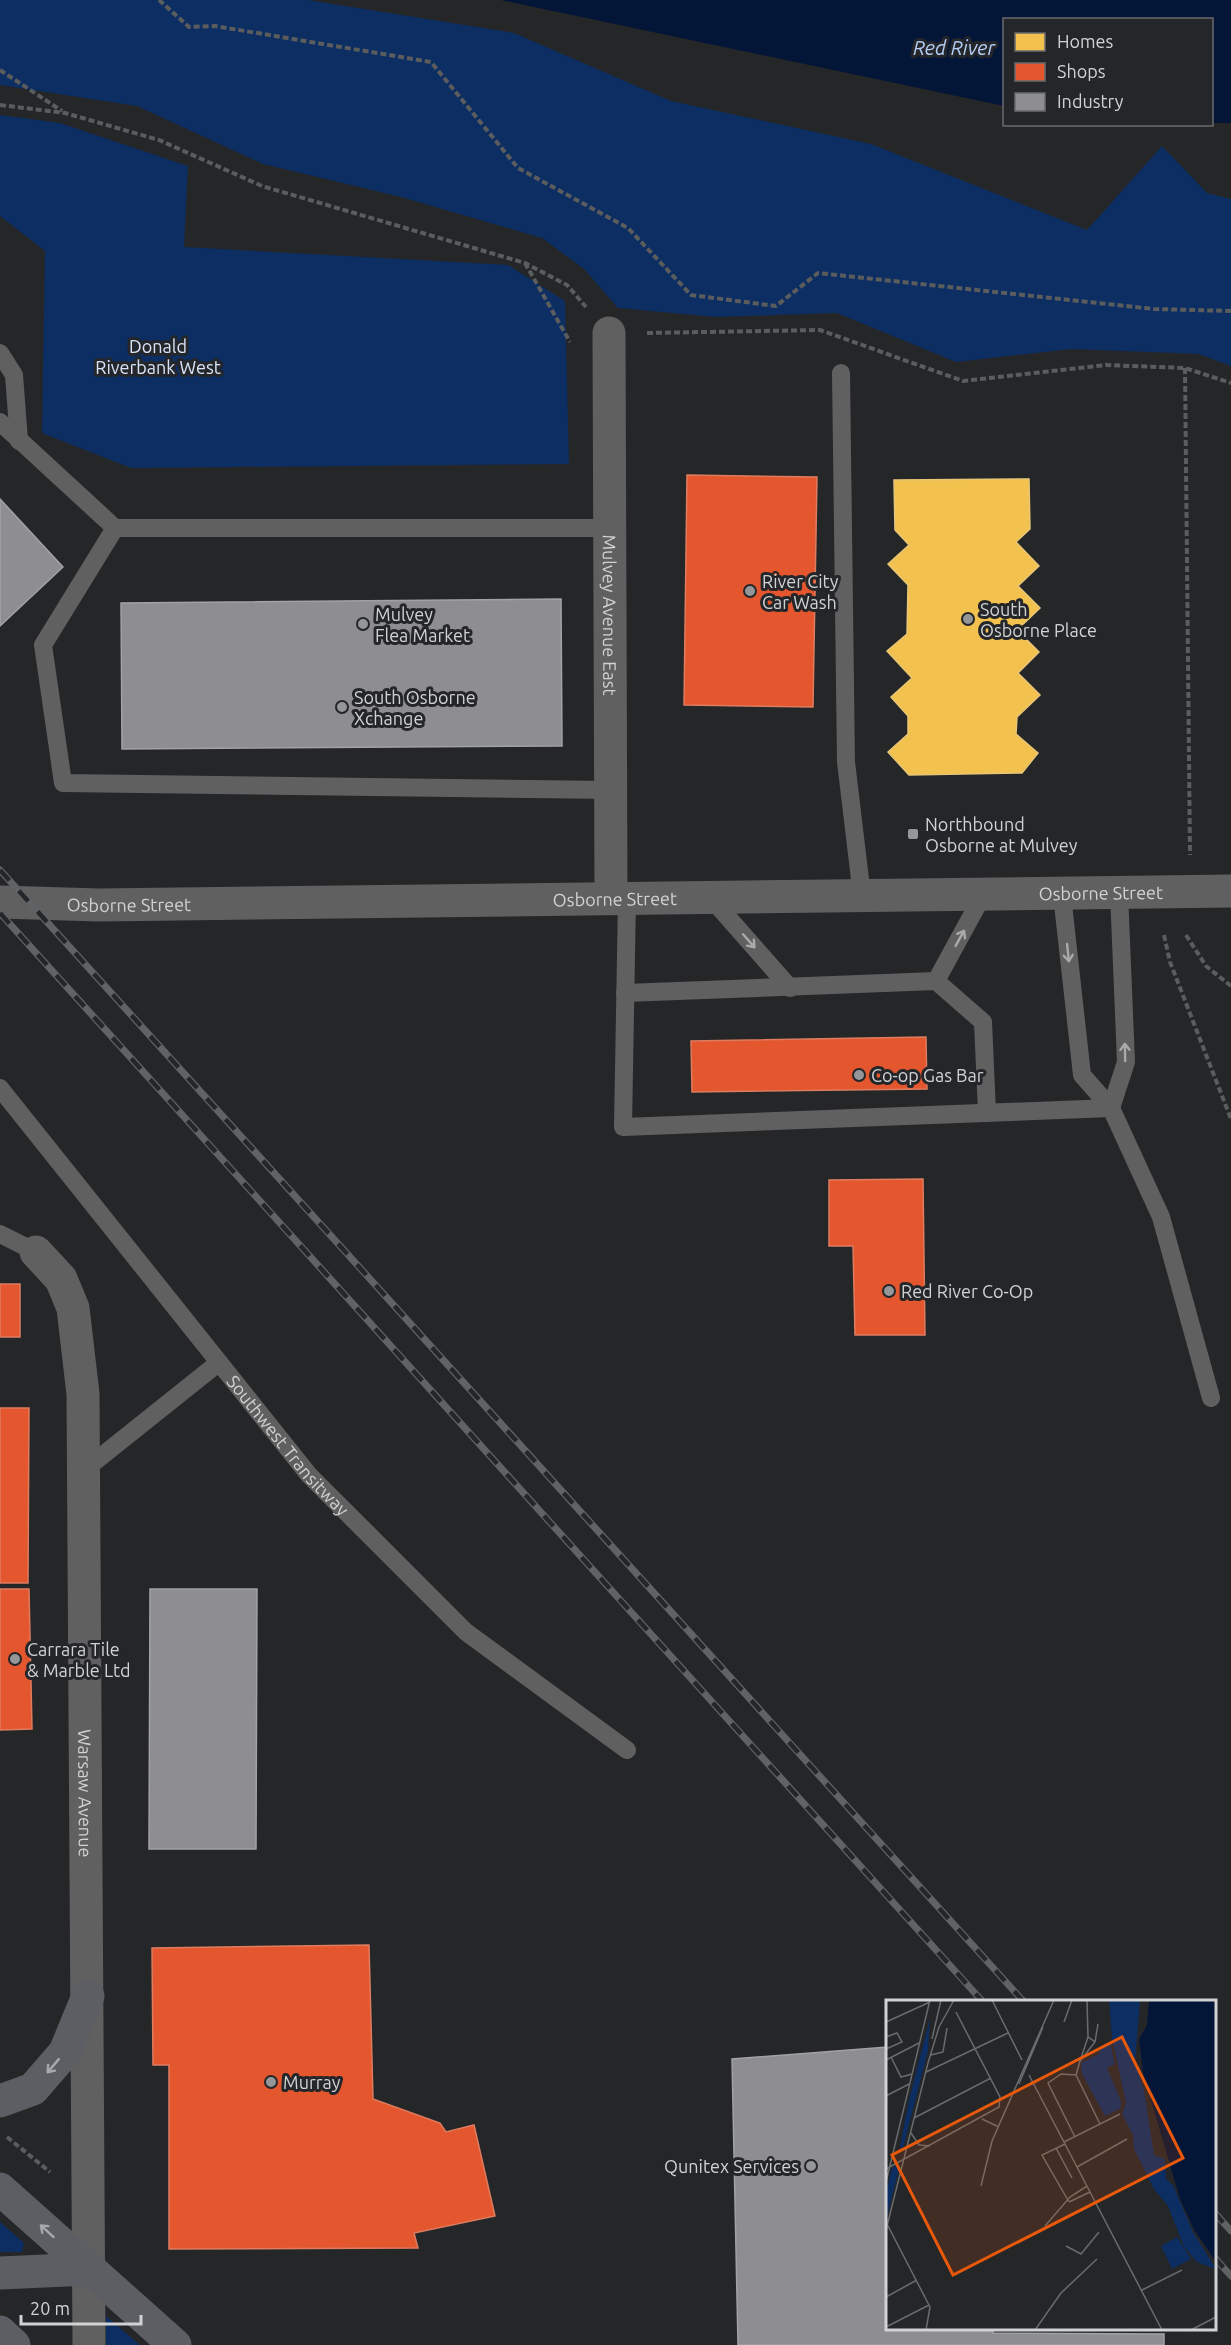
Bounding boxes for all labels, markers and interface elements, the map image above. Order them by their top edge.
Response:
legend [1003,18,1213,126]
text: Homes [1057,31,1114,51]
water label: Red River [913,36,996,59]
text: Shops [1057,61,1106,81]
text: Industry [1057,91,1124,111]
park label: Donald Riverbank West [95,336,221,377]
street label: Mulvey Avenue East [600,534,620,696]
place label: River City Car Wash [762,571,839,612]
marker: River City Car Wash [743,584,757,598]
place label: South Osborne Place [980,599,1097,640]
place label: Mulvey Flea Market [375,604,470,645]
marker: South Osborne Place [961,612,975,626]
marker: Mulvey Flea Market [356,617,370,631]
place label: South Osborne Xchange [354,687,476,728]
marker: South Osborne Xchange [335,700,349,714]
place label: Northbound Osborne at Mulvey [925,814,1078,855]
marker: Northbound Osborne at Mulvey [906,827,920,841]
street label: Osborne Street [1039,882,1163,903]
street label: Osborne Street [553,888,677,909]
street label: Osborne Street [67,894,191,915]
one-way arrow [954,930,966,947]
one-way arrow [742,933,756,948]
one-way arrow [1063,942,1074,962]
one-way arrow [1119,1043,1131,1063]
place label: Co-op Gas Bar [871,1065,984,1085]
marker: Co-op Gas Bar [852,1068,866,1082]
place label: Red River Co-Op [901,1281,1033,1301]
marker: Red River Co-Op [882,1284,896,1298]
street label: Southwest Transitway [223,1371,353,1519]
place label: Carrara Tile & Marble Ltd [27,1639,131,1680]
marker: Carrara Tile & Marble Ltd [8,1652,22,1666]
street label: Warsaw Avenue [75,1729,96,1857]
inset map [886,2000,1216,2330]
one-way arrow [46,2058,60,2073]
place label: Murray [283,2072,341,2092]
marker: Murray [264,2075,278,2089]
place label: Qunitex Services [664,2156,799,2177]
marker: Qunitex Services [804,2159,818,2173]
one-way arrow [39,2224,54,2238]
scale bar [21,2288,141,2326]
text: 20 m [30,2298,70,2318]

